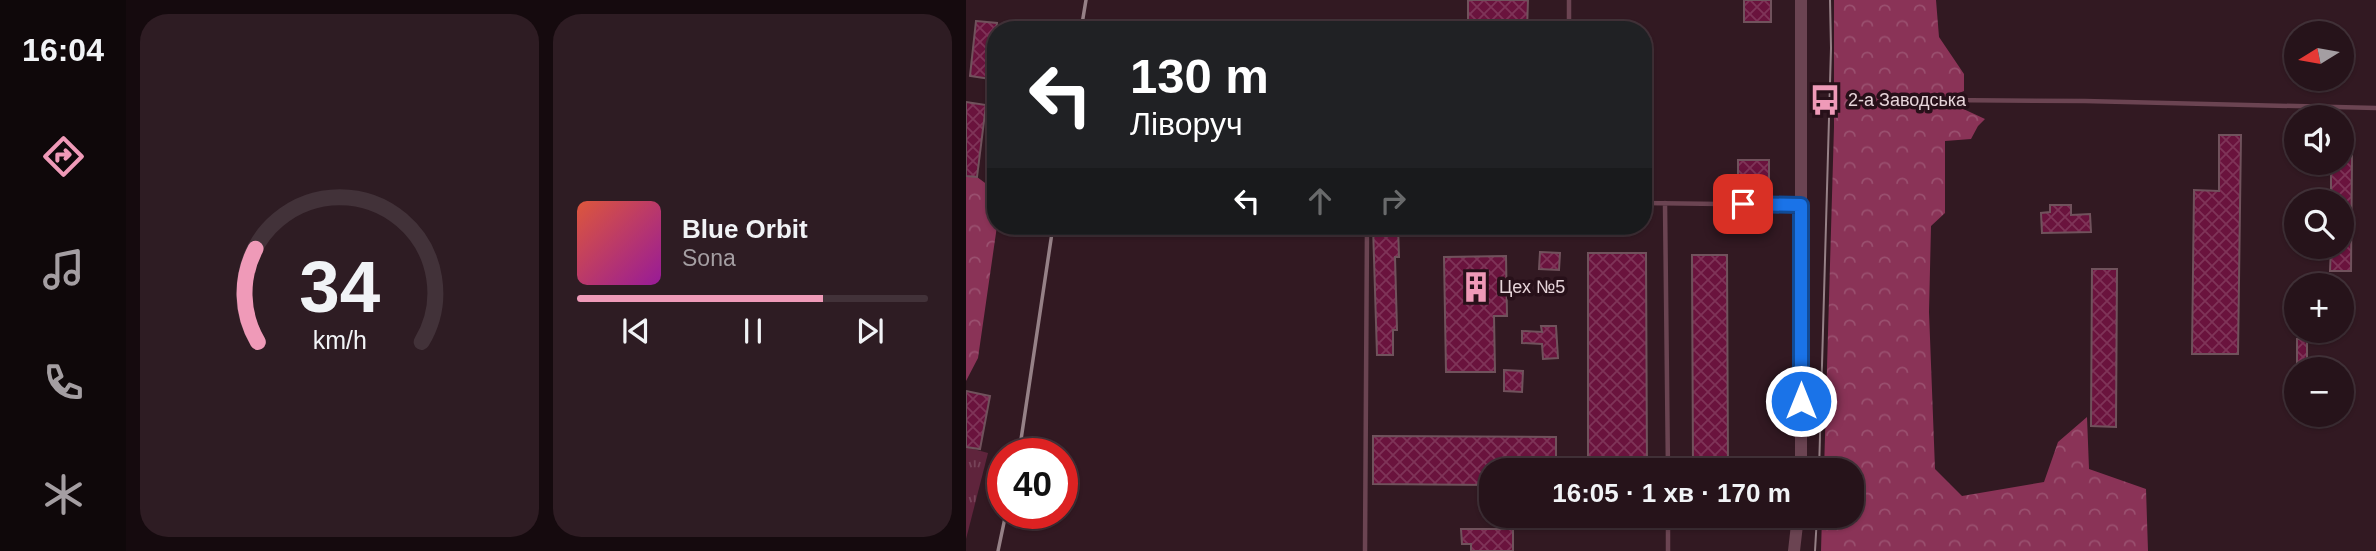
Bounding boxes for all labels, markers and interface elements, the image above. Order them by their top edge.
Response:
north arrow [2284,21,2354,91]
map controls [2284,21,2354,427]
text: 16:04 [22,32,104,68]
icon: left [1015,49,1106,140]
text: 130 m [1130,49,1269,103]
bus stop icon: 2-а Заводська [1808,83,1842,117]
place label: 2-а Заводська [1848,90,1967,110]
button: sound [2284,105,2354,175]
text: Ліворуч [1130,106,1243,142]
icon: directions [39,132,88,181]
pin [1713,174,1773,234]
icon: left [1228,182,1266,220]
icon: ahead [1301,182,1339,220]
icon: right [1374,182,1412,220]
icon: arrive [1724,185,1762,223]
button: search [2284,189,2354,259]
text: Blue Orbit [682,214,808,244]
icon: music [39,245,88,294]
text: Sona [682,245,736,271]
text: 34 [299,246,380,327]
building icon: Цех №5 [1459,270,1493,304]
button: + [2284,273,2354,343]
place label: Цех №5 [1499,277,1565,297]
icon: previous [617,312,655,350]
icon: pause [734,312,772,350]
icon: next [851,312,889,350]
text: km/h [312,325,367,353]
button: − [2284,357,2354,427]
icon: phone [39,358,88,407]
position arrow [1764,364,1838,438]
speed limit sign: 40 [987,438,1078,529]
icon: climate [39,470,88,519]
text: 16:05 · 1 хв · 170 m [1552,478,1791,508]

